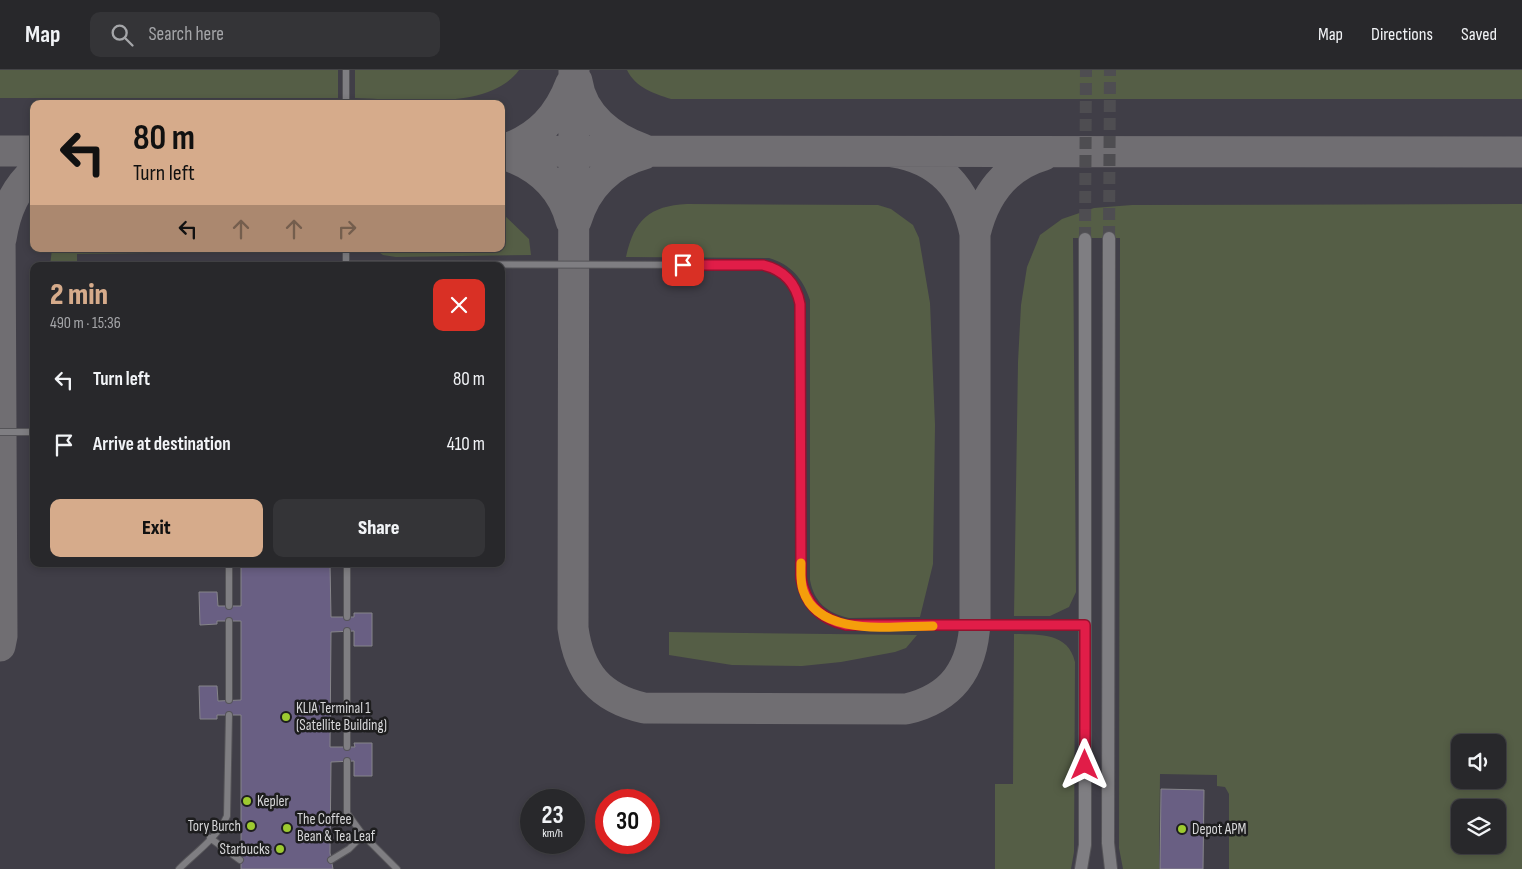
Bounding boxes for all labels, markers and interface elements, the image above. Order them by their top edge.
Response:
search box [90,12,440,57]
text: Map [25,20,60,49]
icon: search [108,21,136,49]
text: Search here [148,23,224,46]
text: Map [1318,24,1343,45]
text: Directions [1371,24,1433,45]
text: Saved [1461,24,1497,45]
text: 80 m [133,117,195,160]
icon: left [50,120,115,185]
text: Turn left [133,160,195,187]
icon: left [174,215,202,243]
icon: ahead [227,215,255,243]
icon: ahead [280,215,308,243]
icon: right [333,215,361,243]
pin [662,244,704,286]
icon: arrive [669,251,697,279]
text: 2 min [50,277,108,313]
button: close [433,279,485,331]
text: 490 m · 15:36 [50,314,121,333]
icon: left [50,366,78,394]
text: Turn left [93,368,150,391]
text: 80 m [453,368,485,391]
icon: arrive [50,431,78,459]
text: Arrive at destination [93,433,231,456]
text: 410 m [447,433,485,456]
button: Exit [50,499,263,557]
button: Share [273,499,485,557]
place label: KLIA Terminal 1 (Satellite Building) [296,699,387,735]
marker: KLIA Terminal 1 (Satellite Building) [280,711,292,723]
map controls [1451,734,1506,854]
button: sound [1451,734,1506,789]
position arrow [1058,738,1110,790]
speed limit sign: 30 [595,789,660,854]
place label: Kepler [257,792,290,811]
marker: Kepler [241,795,253,807]
button: layers [1451,799,1506,854]
text: 23 [541,800,564,831]
place label: The Coffee Bean & Tea Leaf [297,810,376,846]
place label: Tory Burch [188,817,241,836]
marker: Tory Burch [245,820,257,832]
place label: Depot APM [1192,820,1247,839]
marker: The Coffee Bean & Tea Leaf [281,822,293,834]
marker: Depot APM [1176,823,1188,835]
text: km/h [542,826,563,841]
place label: Starbucks [220,840,270,859]
marker: Starbucks [274,843,286,855]

